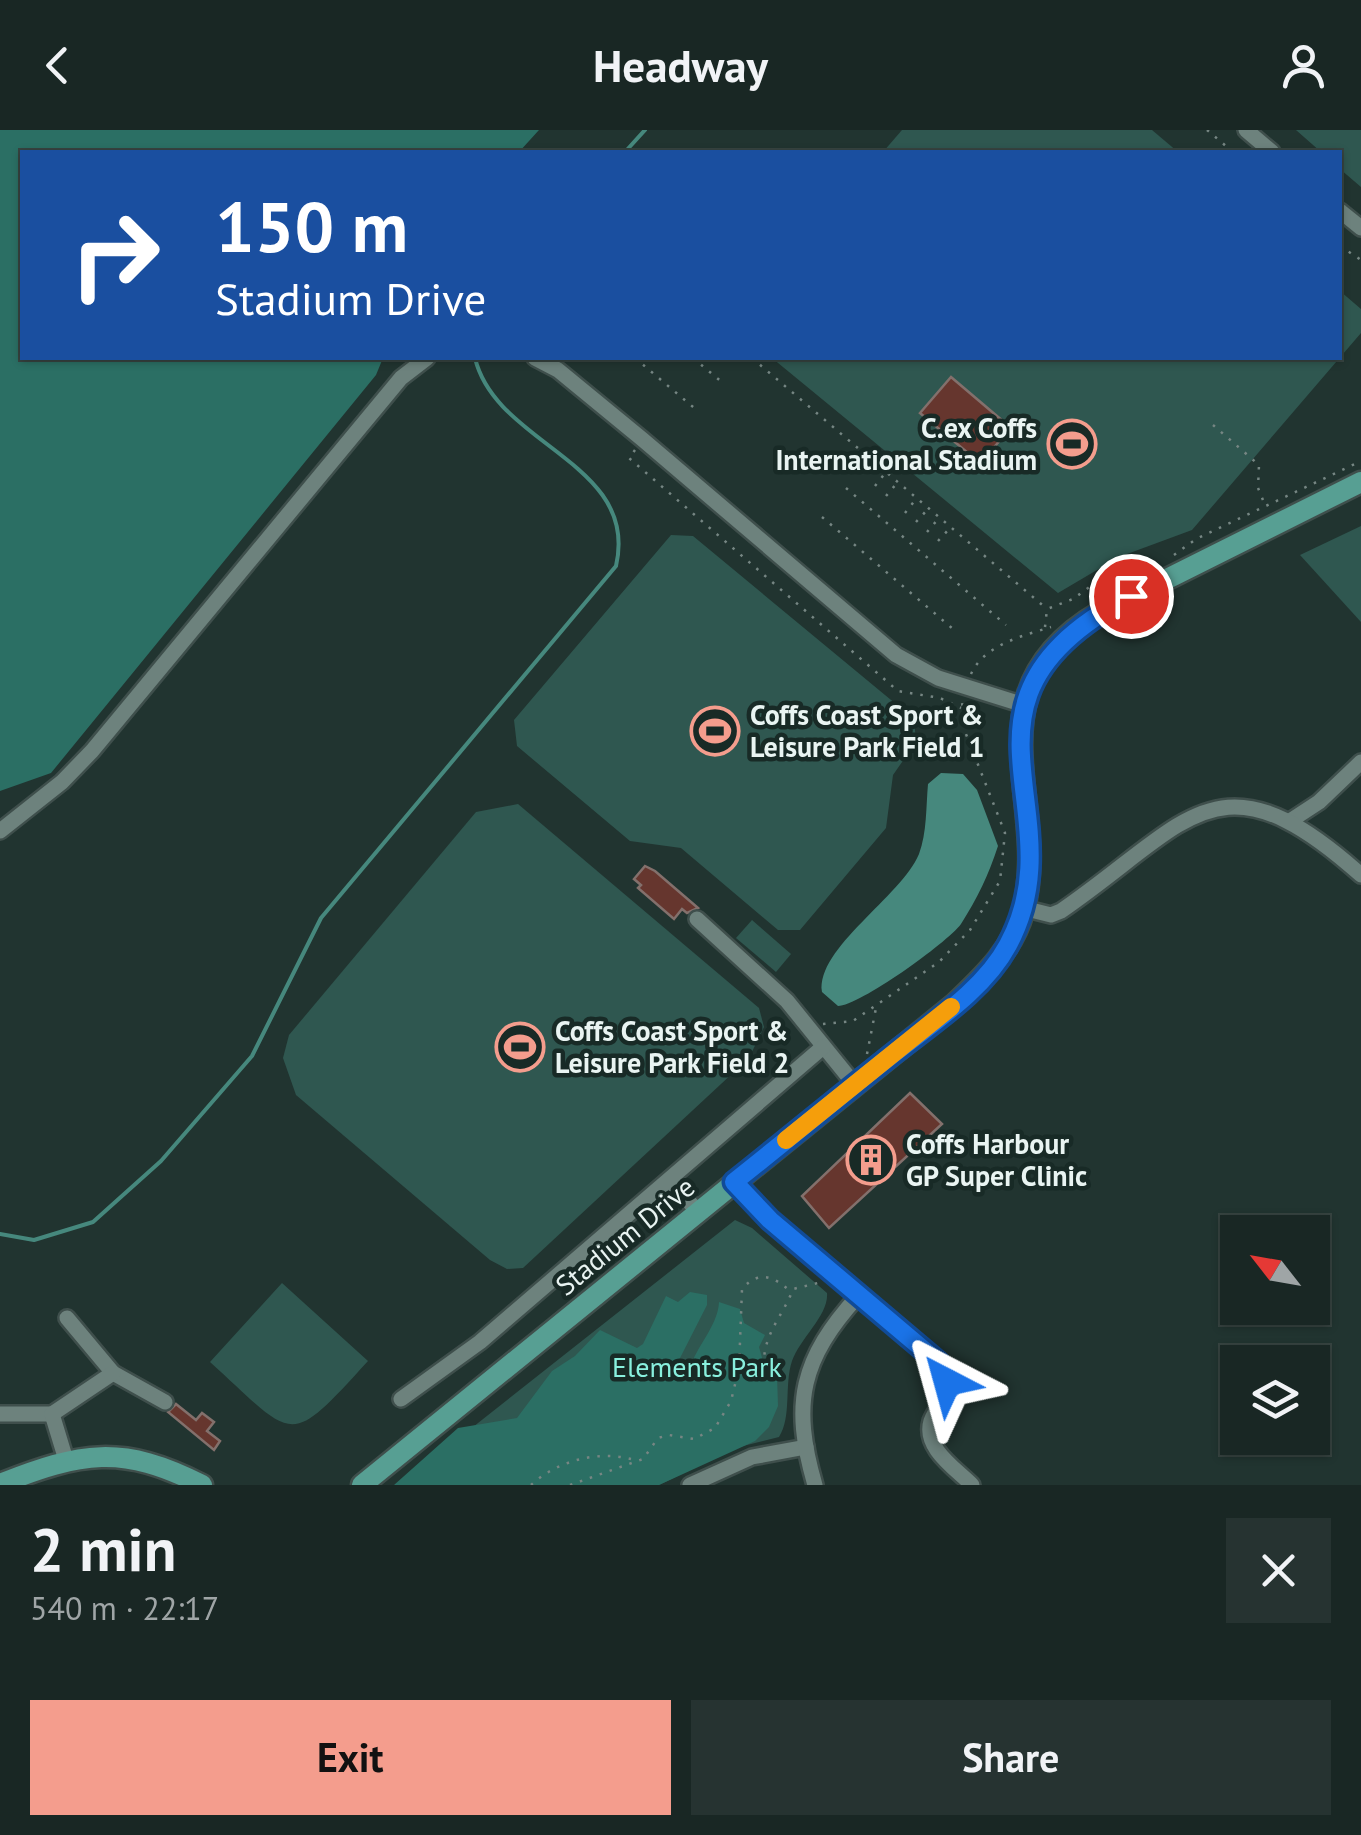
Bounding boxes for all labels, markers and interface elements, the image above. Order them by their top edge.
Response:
text: Headway [593,36,768,94]
icon: back [30,38,85,93]
icon: person [1276,38,1331,93]
text: 150 m [215,181,408,271]
icon: right [50,190,180,320]
text: Stadium Drive [215,269,486,327]
place label: C.ex Coffs International Stadium [775,409,1037,478]
sports icon: C.ex Coffs International Stadium [1046,418,1098,470]
pin [1089,554,1174,639]
icon: arrive [1104,569,1159,624]
place label: Coffs Coast Sport & Leisure Park Field 1 [750,696,984,765]
sports icon: Coffs Coast Sport & Leisure Park Field 1 [689,705,741,757]
place label: Coffs Coast Sport & Leisure Park Field 2 [555,1012,789,1081]
sports icon: Coffs Coast Sport & Leisure Park Field 2 [494,1021,546,1073]
place label: Coffs Harbour GP Super Clinic [906,1125,1087,1194]
building icon: Coffs Harbour GP Super Clinic [845,1134,897,1186]
street label: Stadium Drive [547,1168,702,1303]
north arrow [1220,1215,1330,1325]
map controls [1220,1215,1330,1455]
position arrow [895,1330,999,1434]
button: layers [1220,1345,1330,1455]
park label: Elements Park [612,1348,783,1385]
text: 2 min [30,1510,176,1588]
button: close [1226,1518,1331,1623]
text: 540 m · 22:17 [30,1587,219,1629]
button: Exit [30,1700,671,1815]
button: Share [691,1700,1331,1815]

